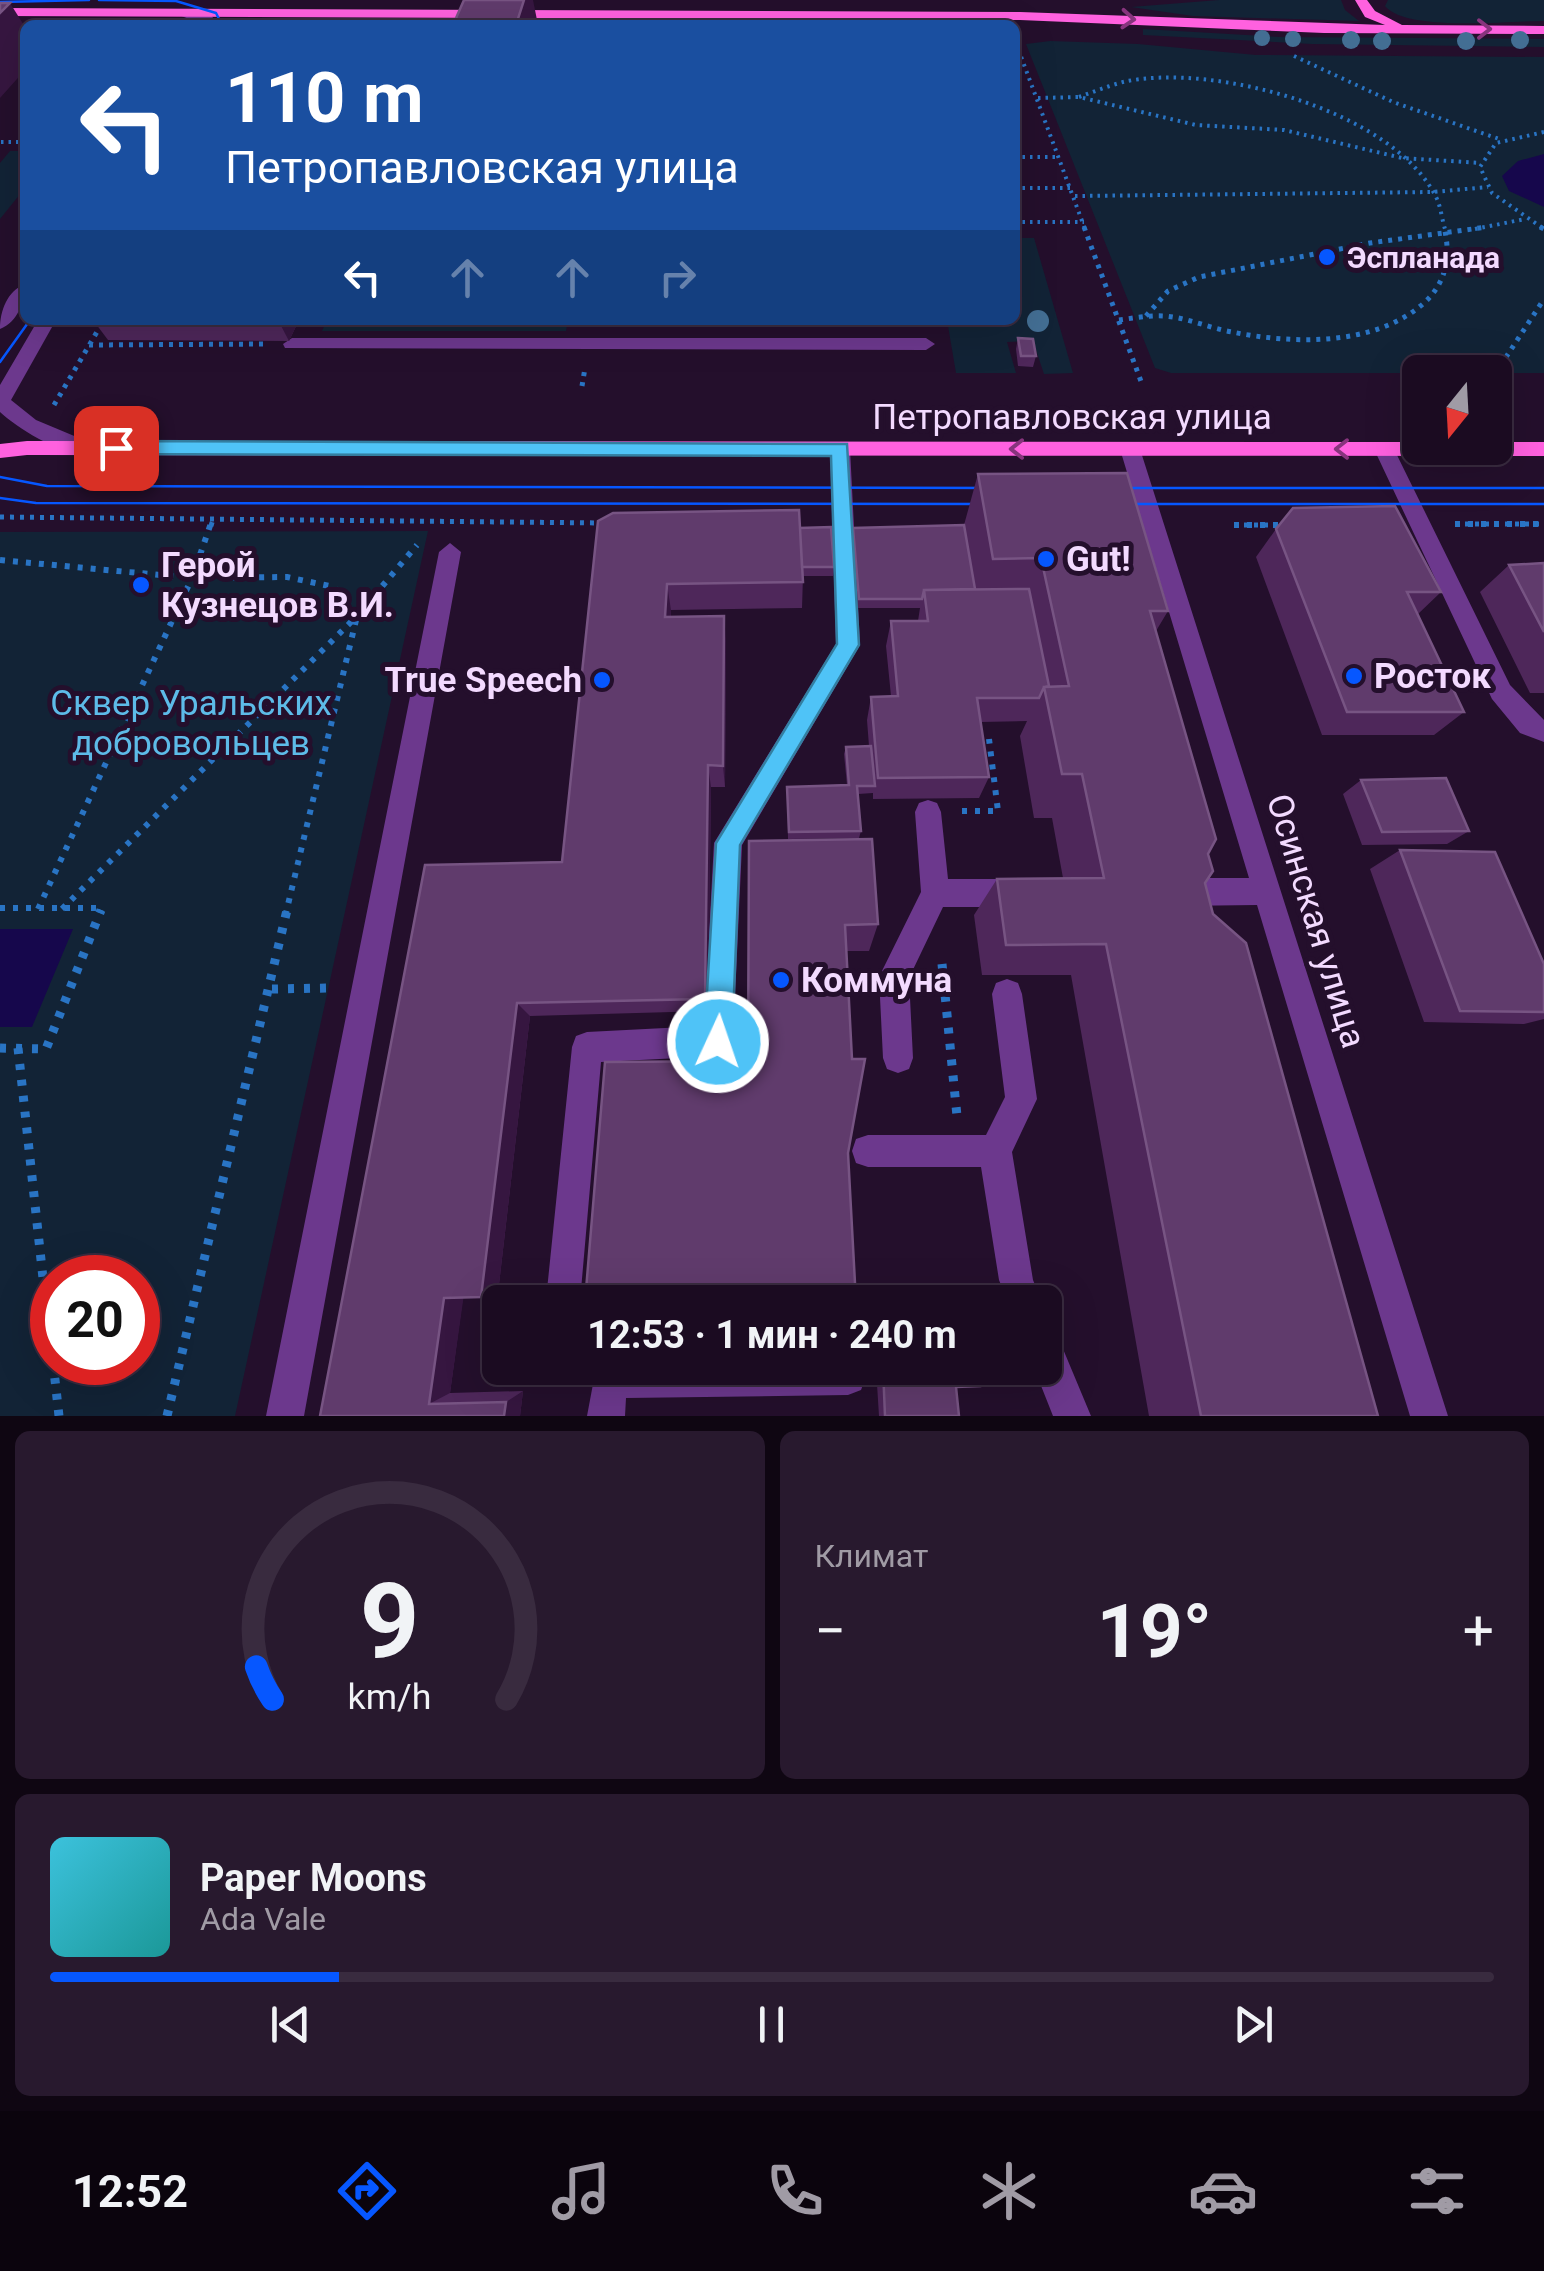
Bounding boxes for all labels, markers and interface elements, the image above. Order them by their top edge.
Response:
one-way arrow [1120,8,1136,29]
one-way arrow [1476,18,1492,40]
text: 110 m [225,57,424,139]
icon: left [60,60,190,190]
text: Петропавловская улица [225,141,739,194]
place label: Эспланада [1347,240,1500,275]
marker: Эспланада [1316,246,1338,268]
icon: left [335,250,390,305]
icon: ahead [440,250,495,305]
icon: ahead [545,250,600,305]
icon: right [650,250,705,305]
north arrow [1402,355,1512,465]
map controls [1402,355,1512,465]
street label: Петропавловская улица [872,397,1272,438]
pin [74,406,159,491]
icon: arrive [89,421,144,476]
one-way arrow [1008,438,1024,460]
one-way arrow [1333,438,1348,460]
place label: Gut! [1066,539,1131,580]
place label: Герой Кузнецов В.И. [161,545,394,626]
marker: Gut! [1035,548,1057,570]
marker: Герой Кузнецов В.И. [130,574,152,596]
place label: Росток [1374,656,1491,697]
place label: True Speech [385,660,582,701]
marker: Росток [1343,665,1365,687]
marker: True Speech [591,669,613,691]
park label: Сквер Уральских добровольцев [50,683,332,764]
street label: Осинская улица [1258,789,1374,1053]
place label: Коммуна [801,960,952,1001]
marker: Коммуна [770,969,792,991]
position arrow [666,990,770,1094]
speed limit sign: 20 [30,1255,160,1385]
text: 12:53 · 1 мин · 240 m [587,1313,957,1357]
text: Климат [815,1537,928,1575]
text: 9 [360,1561,420,1682]
text: 19° [1097,1587,1212,1675]
text: − [815,1599,846,1663]
text: + [1463,1599,1494,1663]
text: km/h [348,1676,432,1718]
text: Paper Moons [200,1856,427,1900]
text: Ada Vale [200,1900,326,1938]
icon: previous [263,1997,318,2052]
icon: pause [744,1997,799,2052]
icon: next [1226,1997,1281,2052]
icon: directions [332,2156,402,2226]
icon: music [546,2156,616,2226]
icon: phone [760,2156,830,2226]
icon: climate [974,2156,1044,2226]
icon: car [1188,2156,1258,2226]
icon: filters [1402,2156,1472,2226]
text: 12:52 [72,2165,188,2218]

